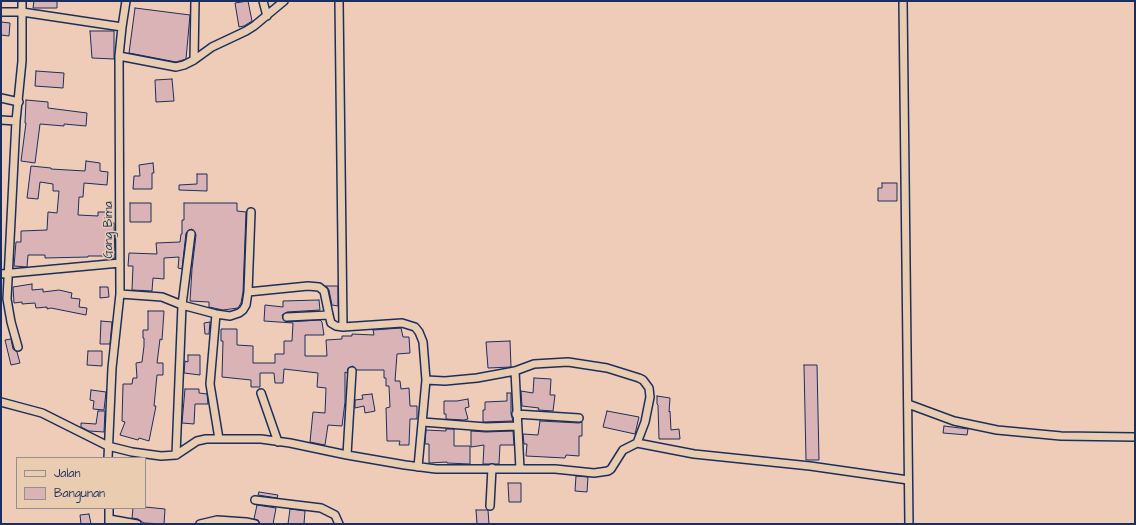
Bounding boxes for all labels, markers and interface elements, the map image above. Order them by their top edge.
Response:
street label: Gang Bima [102,201,116,259]
legend [16,457,146,509]
text: Jalan [54,465,80,482]
text: Bangunan [54,485,105,502]

